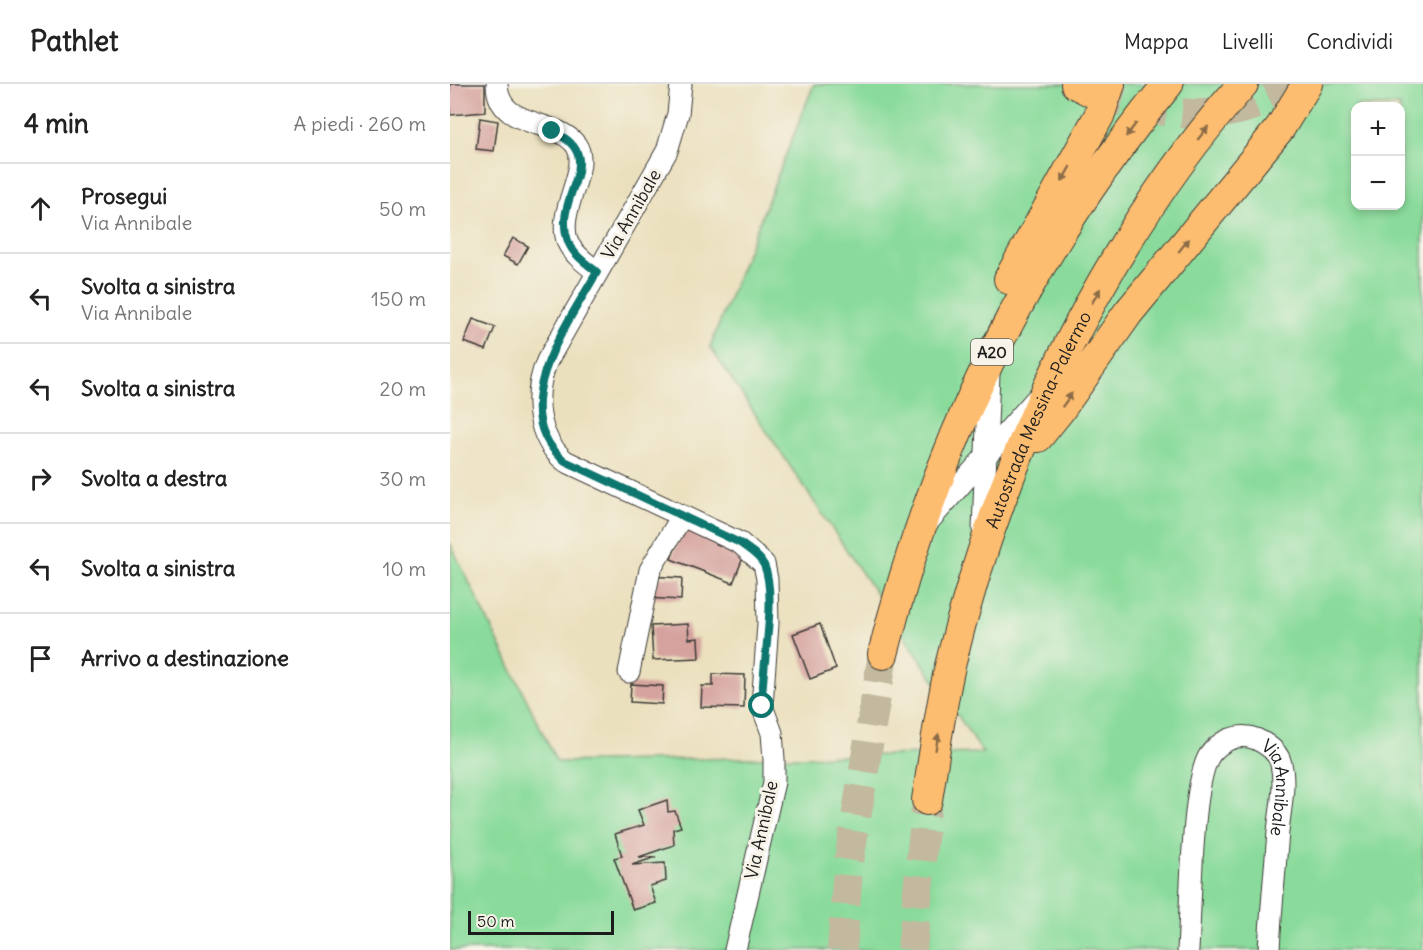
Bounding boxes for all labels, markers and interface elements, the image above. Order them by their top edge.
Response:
text: Pathlet [30,23,119,59]
text: Mappa [1124,28,1189,55]
text: Livelli [1222,28,1273,55]
text: Condividi [1306,28,1393,55]
map controls [1351,102,1405,210]
button: + [1351,102,1405,156]
text: 4 min [24,107,89,140]
text: A piedi · 260 m [294,111,426,136]
route end [538,117,564,143]
one-way arrow [1125,121,1137,137]
one-way arrow [1197,125,1210,141]
button: − [1351,156,1405,210]
street label: Via Annibale [596,165,666,263]
one-way arrow [1060,166,1071,182]
text: Prosegui [81,182,167,210]
icon: ahead [24,192,57,225]
text: 50 m [379,196,426,221]
text: Via Annibale [81,210,192,235]
one-way arrow [1177,237,1189,252]
text: Svolta a sinistra [81,272,235,300]
icon: left [24,282,57,315]
text: 150 m [371,286,426,311]
one-way arrow [1091,288,1102,304]
text: Via Annibale [81,300,192,325]
street label: Autostrada Messina-Palermo [980,307,1096,532]
road number: A20 [971,339,1013,365]
icon: left [24,372,57,405]
text: Svolta a sinistra [81,374,235,402]
text: 20 m [380,376,426,401]
one-way arrow [1061,393,1073,409]
icon: right [24,462,57,495]
text: Svolta a destra [81,464,227,492]
text: 30 m [379,466,426,491]
icon: left [24,552,57,585]
text: Svolta a sinistra [81,554,235,582]
text: 10 m [383,556,426,581]
icon: arrive [24,642,57,675]
text: Arrivo a destinazione [81,644,289,672]
route start [748,692,774,718]
one-way arrow [933,733,942,752]
street label: Via Annibale [1257,734,1294,837]
street label: Via Annibale [739,779,783,881]
scale bar [468,908,614,936]
text: 50 m [477,911,515,931]

